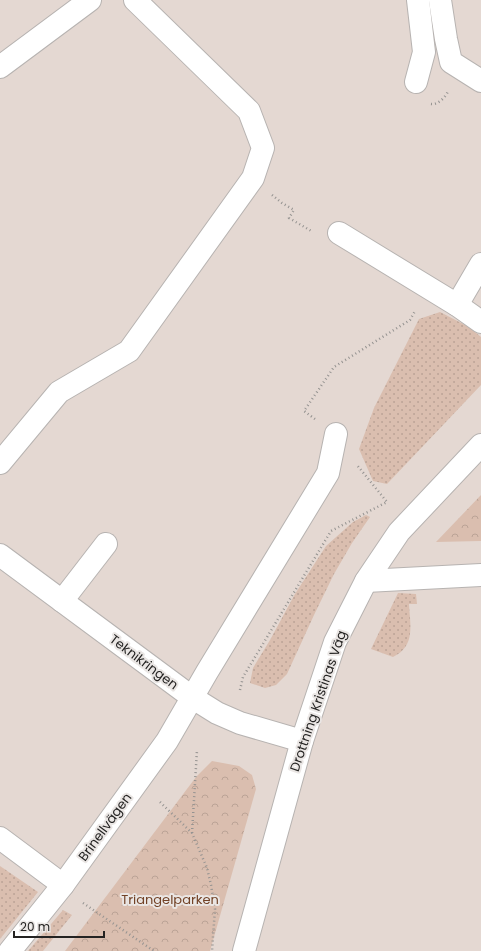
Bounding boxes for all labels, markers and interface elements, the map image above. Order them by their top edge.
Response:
street label: Drottning Kristinas Väg [285,628,351,774]
street label: Teknikringen [106,630,182,694]
street label: Brinellvägen [74,789,136,865]
park label: Triangelparken [121,890,219,909]
scale bar [14,913,104,939]
text: 20 m [20,918,50,935]

